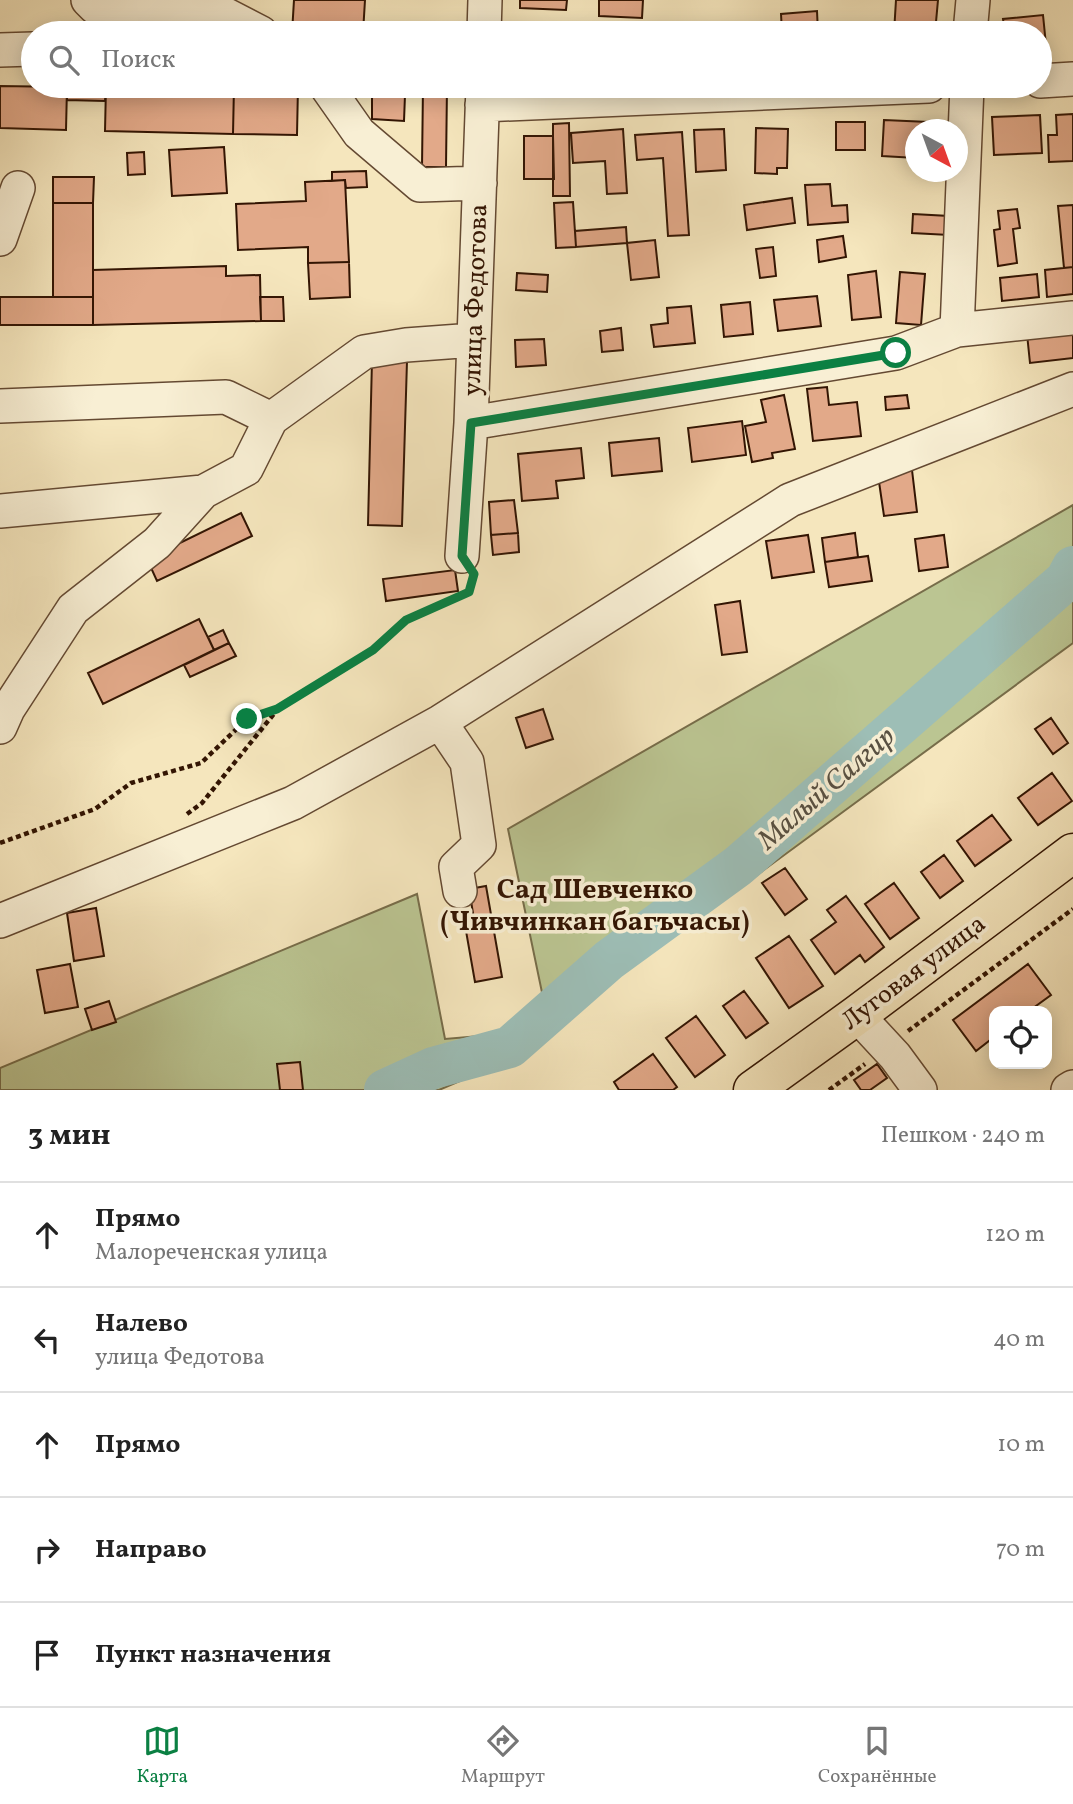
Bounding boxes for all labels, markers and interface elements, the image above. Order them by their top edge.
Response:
search box [21,21,1052,98]
icon: search [45,41,83,79]
text: Поиск [101,42,175,78]
north arrow [905,119,968,182]
street label: улица Федотова [455,203,497,397]
route start [880,337,911,368]
route end [231,703,262,734]
water label: Малый Салгир [749,719,904,860]
district label: Сад Шевченко (Чивчинкан багъчасы) [440,871,750,942]
street label: Луговая улица [834,907,994,1039]
map controls [989,1006,1052,1069]
button: locate [989,1006,1052,1069]
text: 3 мин [28,1115,111,1157]
text: Пешком · 240 m [881,1120,1045,1152]
text: Прямо [95,1201,180,1237]
icon: ahead [28,1216,66,1254]
text: 120 m [985,1219,1045,1251]
text: Малореченская улица [95,1237,328,1269]
text: Налево [95,1306,188,1342]
icon: left [28,1321,66,1359]
text: 40 m [993,1324,1045,1356]
text: улица Федотова [95,1342,265,1374]
icon: ahead [28,1426,66,1464]
text: Прямо [95,1427,180,1463]
text: 10 m [997,1429,1045,1461]
icon: right [28,1531,66,1569]
text: Направо [95,1532,207,1568]
text: 70 m [996,1534,1045,1566]
icon: arrive [28,1636,66,1674]
text: Пункт назначения [95,1637,331,1673]
tab: Карта [137,1722,188,1790]
tab: Маршрут [461,1722,545,1790]
tab: Сохранённые [818,1722,936,1790]

